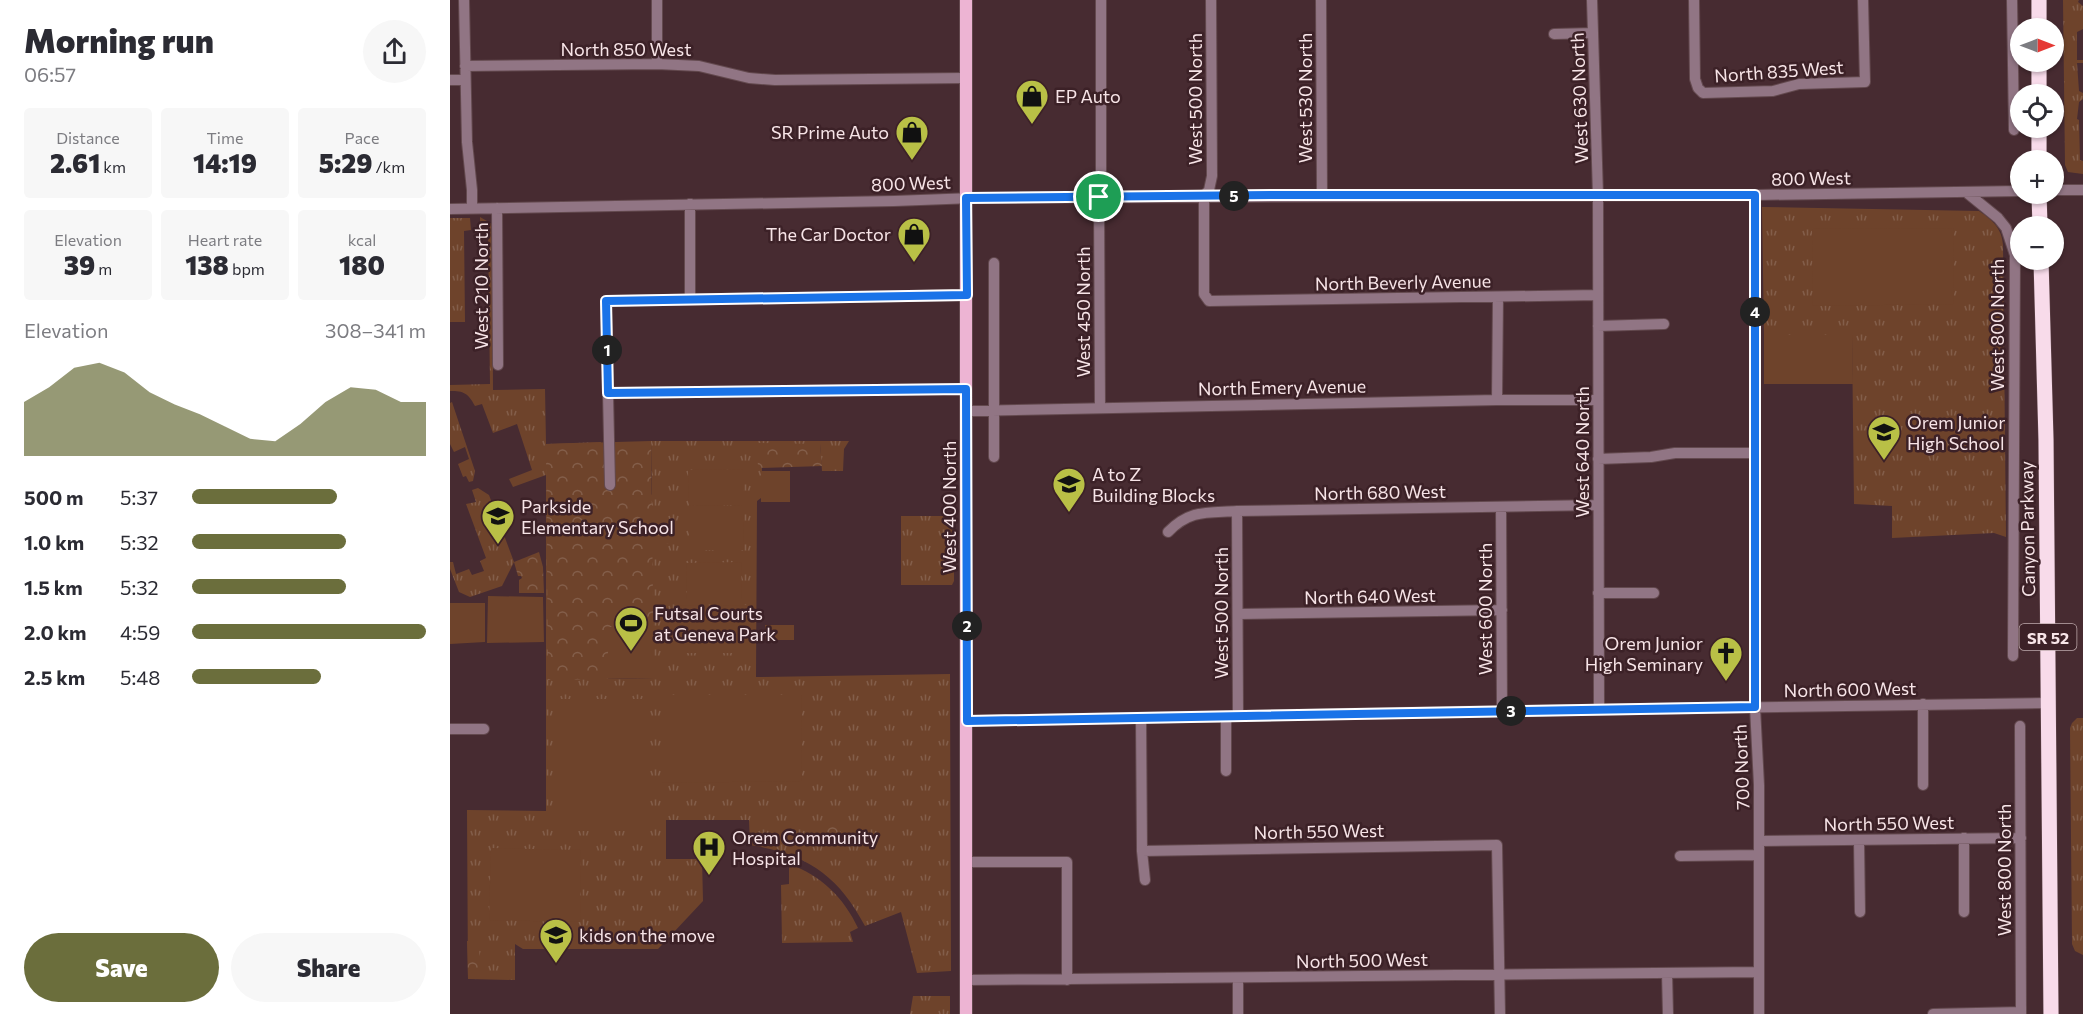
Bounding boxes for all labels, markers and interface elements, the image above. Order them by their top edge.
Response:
north arrow [2010,18,2064,72]
map controls [2010,18,2064,270]
text: Morning run [24,19,214,60]
button: share [363,20,426,83]
street label: West 630 North [1566,32,1592,164]
street label: West 500 North [1184,33,1206,165]
street label: West 530 North [1294,33,1316,163]
street label: North 850 West [560,38,692,60]
street label: North 835 West [1714,56,1844,86]
text: 06:57 [24,62,76,86]
shop icon: EP Auto [1014,78,1050,125]
button: locate [2010,84,2064,138]
place label: EP Auto [1055,85,1121,107]
shop icon: SR Prime Auto [894,114,930,161]
place label: SR Prime Auto [771,121,889,143]
text: Distance [56,128,120,147]
text: Time [207,128,243,147]
text: Pace [345,128,379,147]
text: 2.61 [50,147,100,178]
text: 14:19 [193,147,257,178]
text: 5:29 [319,147,372,178]
button: + [2010,150,2064,204]
text: km [100,157,126,176]
text: /km [372,157,405,176]
street label: 800 West [1771,166,1851,190]
street label: 800 West [871,171,951,195]
pin [1073,171,1124,222]
icon: arrive [1082,180,1115,213]
pin: 5 [1219,181,1249,211]
text: 5 [1229,186,1239,205]
shop icon: The Car Doctor [896,216,932,263]
button: − [2010,216,2064,270]
street label: West 210 North [470,222,492,350]
place label: The Car Doctor [766,223,891,245]
text: Elevation [54,230,122,249]
text: Heart rate [188,230,262,249]
text: kcal [348,230,376,249]
street label: West 450 North [1072,246,1094,378]
text: 39 [64,249,95,280]
text: 138 [185,249,229,280]
text: 180 [339,249,385,280]
text: m [95,259,112,278]
text: bpm [229,259,265,278]
street label: West 800 North [1986,259,2008,391]
street label: North Beverly Avenue [1315,269,1491,295]
pin: 4 [1740,297,1770,327]
text: 4 [1750,302,1760,321]
text: Elevation [24,318,109,342]
text: 308–341 m [325,318,426,342]
pin: 1 [592,335,622,365]
text: 1 [603,340,611,359]
street label: North Emery Avenue [1198,375,1366,399]
street label: West 640 North [1571,386,1593,518]
place label: Orem Junior High School [1907,411,2005,454]
school or university icon: Orem Junior High School [1866,414,1902,461]
street label: West 400 North [938,441,960,573]
street label: Canyon Parkway [2015,461,2039,597]
place label: A to Z Building Blocks [1092,463,1215,506]
school or university icon: A to Z Building Blocks [1051,466,1087,513]
street label: North 680 West [1314,480,1446,504]
text: 500 m [24,485,84,509]
text: 5:37 [120,485,158,509]
place label: Parkside Elementary School [521,495,674,538]
school or university icon: Parkside Elementary School [480,498,516,545]
text: 1.0 km [24,530,84,554]
text: 5:32 [120,530,159,554]
street label: West 600 North [1474,543,1496,675]
street label: West 500 North [1210,547,1232,679]
text: 1.5 km [24,575,83,599]
text: 5:32 [120,575,159,599]
street label: North 640 West [1304,584,1436,608]
place label: Futsal Courts at Geneva Park [654,602,776,645]
sports icon: Futsal Courts at Geneva Park [613,605,649,652]
pin: 2 [952,611,982,641]
text: 2 [962,616,972,635]
text: 2.0 km [24,620,86,644]
text: 4:59 [120,620,160,644]
road number: SR 52 [2020,624,2076,650]
place label: Orem Junior High Seminary [1585,632,1703,675]
church icon: Orem Junior High Seminary [1708,635,1744,682]
text: 2.5 km [24,665,85,689]
text: 5:48 [120,665,160,689]
street label: North 600 West [1783,677,1917,701]
pin: 3 [1496,696,1526,726]
text: 3 [1506,701,1516,720]
street label: 700 North [1729,724,1753,810]
street label: West 800 North [1993,804,2015,936]
street label: North 550 West [1823,811,1955,835]
street label: North 550 West [1253,819,1385,843]
place label: Orem Community Hospital [732,826,878,869]
hospital icon: Orem Community Hospital [691,829,727,876]
school or university icon: kids on the move [538,917,574,964]
place label: kids on the move [579,924,715,946]
button: Save [24,933,219,1002]
button: Share [231,933,426,1002]
street label: North 500 West [1296,948,1428,972]

